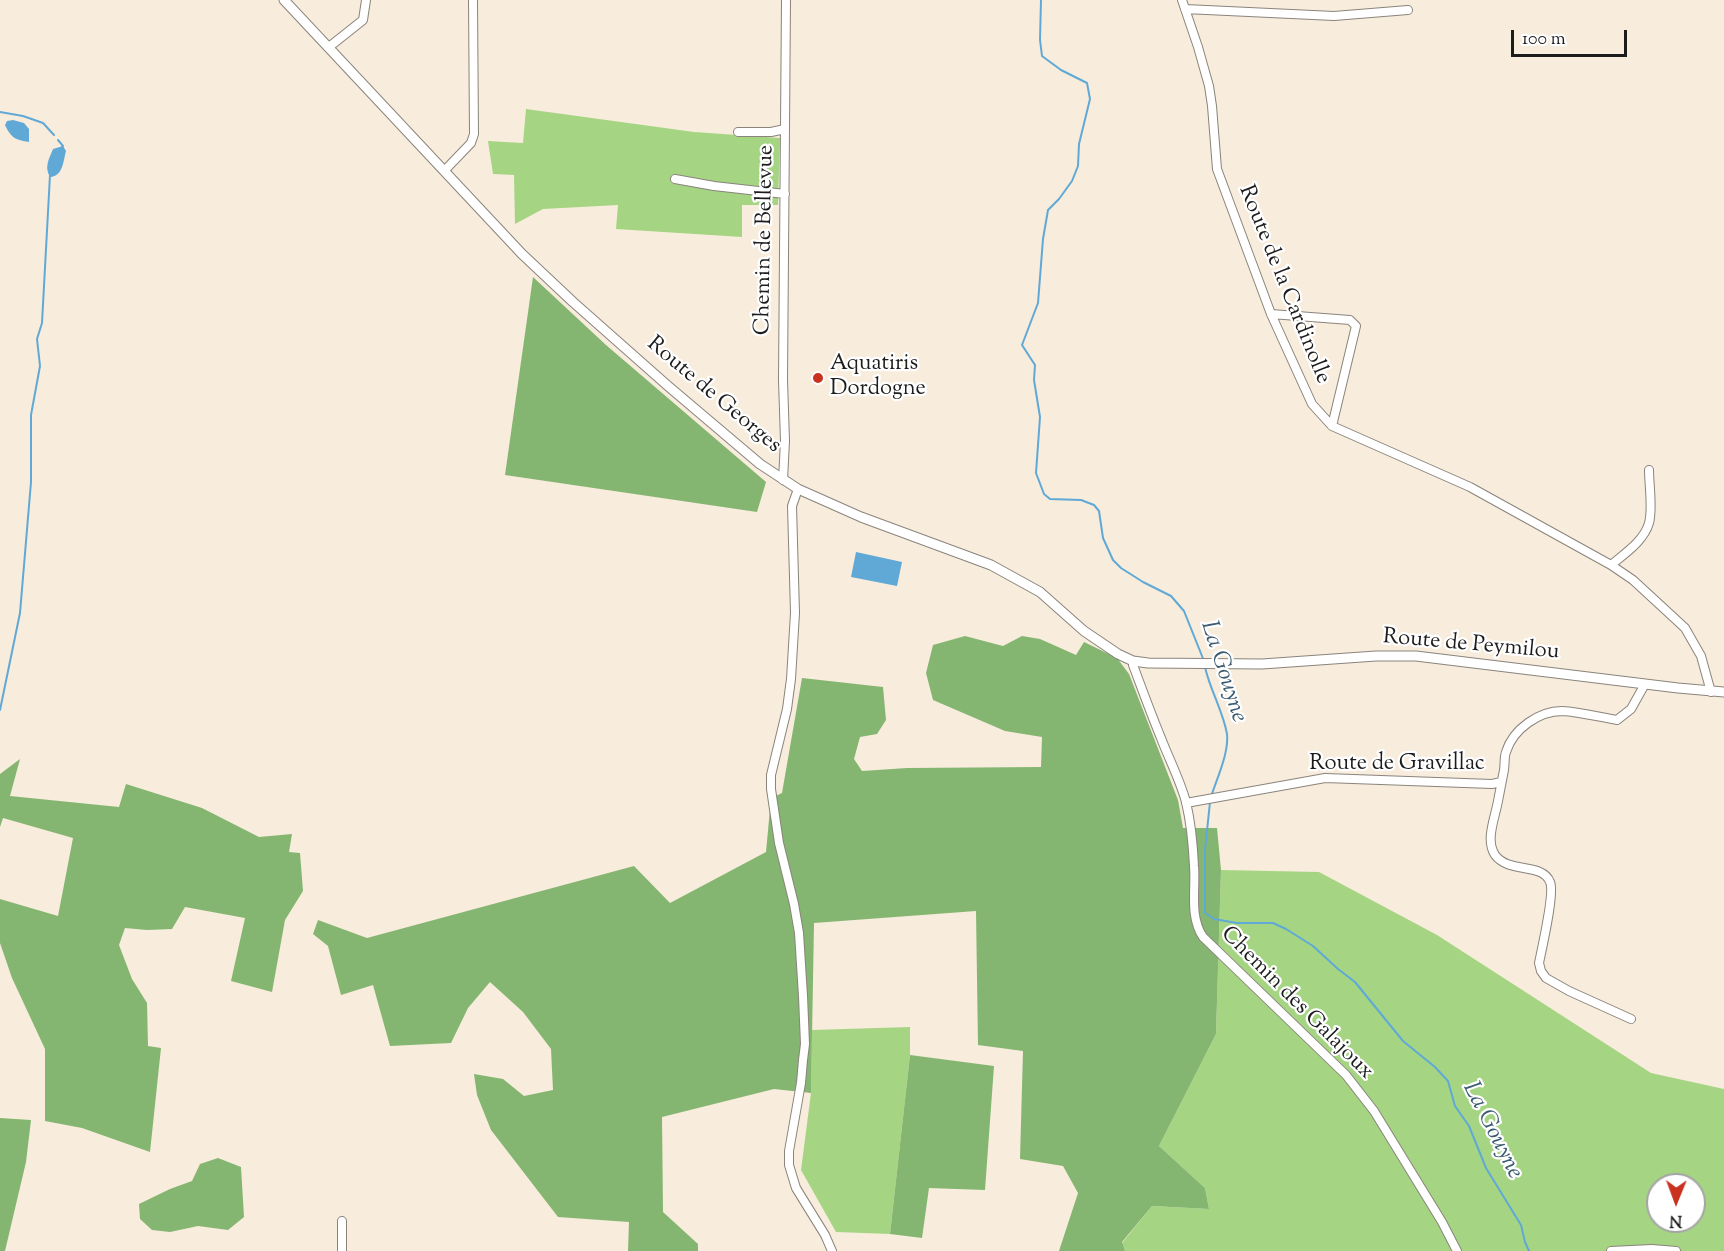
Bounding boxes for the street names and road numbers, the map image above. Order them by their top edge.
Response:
street label: Chemin de Bellevue [751,145,781,335]
street label: Route de la Cardinolle [1231,182,1335,388]
street label: Route de Georges [640,332,786,460]
street label: Route de Peymilou [1382,625,1560,667]
street label: Route de Gravillac [1309,752,1485,778]
street label: Chemin des Galajoux [1214,922,1378,1086]

